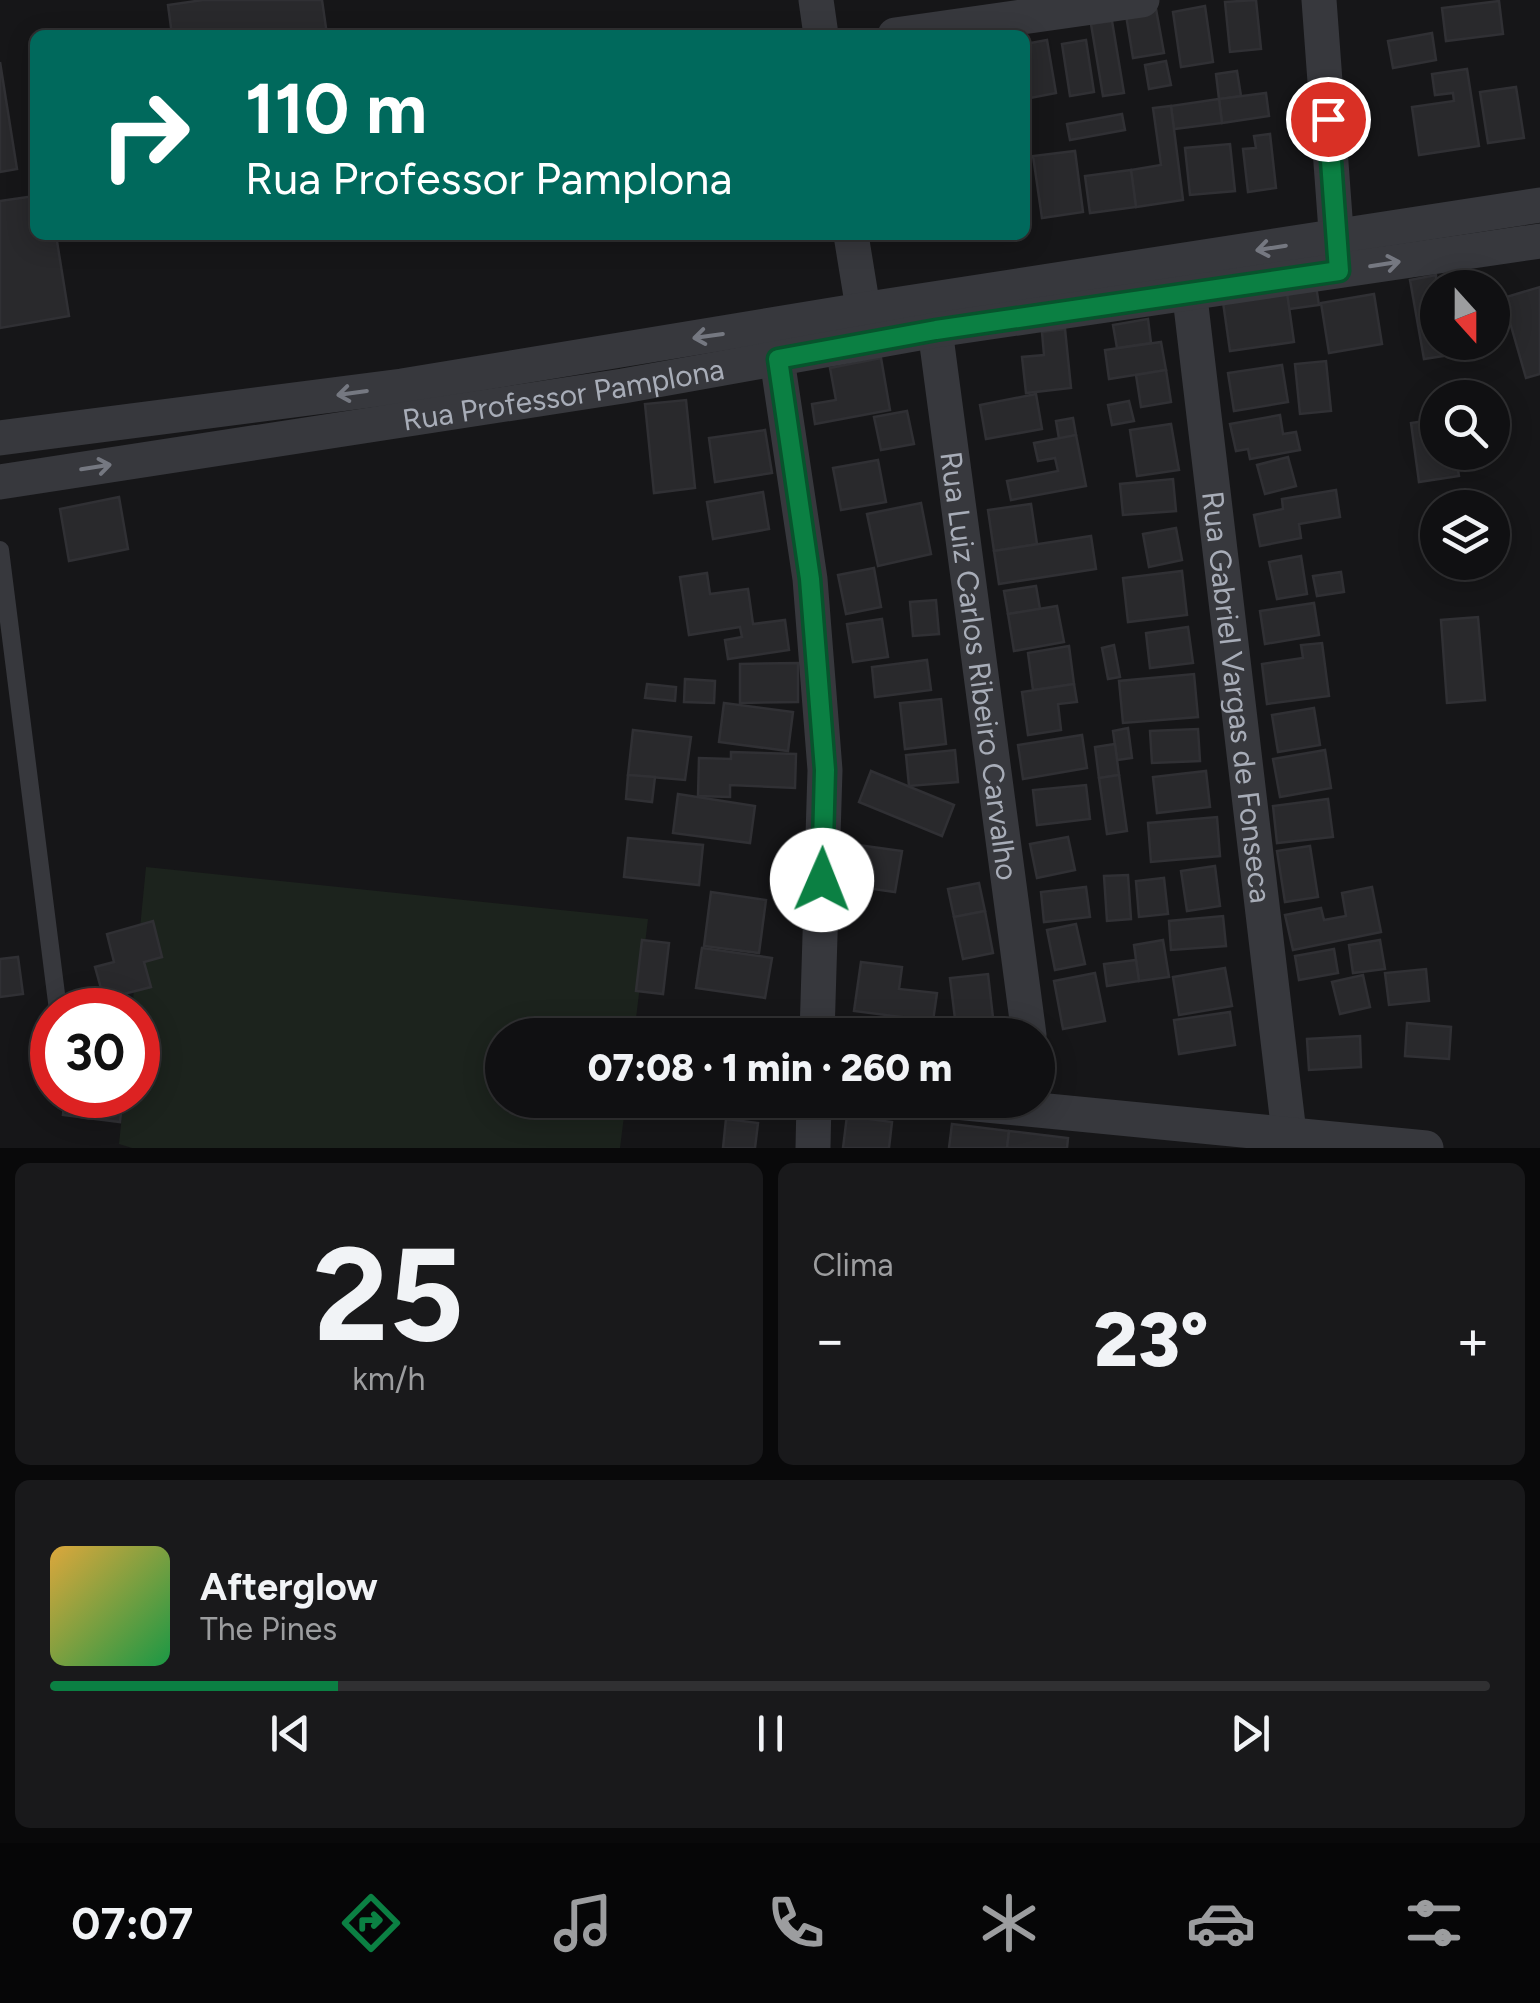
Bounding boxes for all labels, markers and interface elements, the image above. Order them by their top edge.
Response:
text: 110 m [245,66,427,151]
icon: right [80,70,210,200]
pin [1286,77,1371,162]
icon: arrive [1301,92,1356,147]
text: Rua Professor Pamplona [245,151,732,205]
one-way arrow [1255,239,1288,258]
one-way arrow [1369,254,1401,273]
north arrow [1420,270,1510,360]
map controls [1420,270,1510,580]
one-way arrow [692,327,724,346]
street label: Rua Professor Pamplona [400,350,727,438]
button: search [1420,380,1510,470]
one-way arrow [337,384,369,403]
street label: Rua Luiz Carlos Ribeiro Carvalho [933,449,1027,883]
one-way arrow [80,458,112,476]
street label: Rua Gabriel Vargas de Fonseca [1195,489,1280,905]
button: layers [1420,490,1510,580]
position arrow [770,828,874,932]
speed limit sign: 30 [30,988,160,1118]
text: 07:08 · 1 min · 260 m [588,1045,952,1091]
text: 25 [313,1217,464,1373]
text: Clima [813,1246,894,1284]
text: 23° [1094,1295,1209,1385]
text: − [813,1307,847,1373]
text: + [1456,1307,1490,1373]
text: km/h [352,1360,425,1398]
text: Afterglow [200,1564,378,1610]
text: The Pines [200,1610,337,1648]
icon: previous [263,1706,318,1761]
icon: pause [743,1706,798,1761]
icon: next [1223,1706,1278,1761]
icon: directions [336,1888,406,1958]
icon: music [548,1888,618,1958]
icon: phone [761,1888,831,1958]
icon: climate [974,1888,1044,1958]
icon: car [1186,1888,1256,1958]
icon: filters [1399,1888,1469,1958]
text: 07:07 [71,1896,193,1950]

